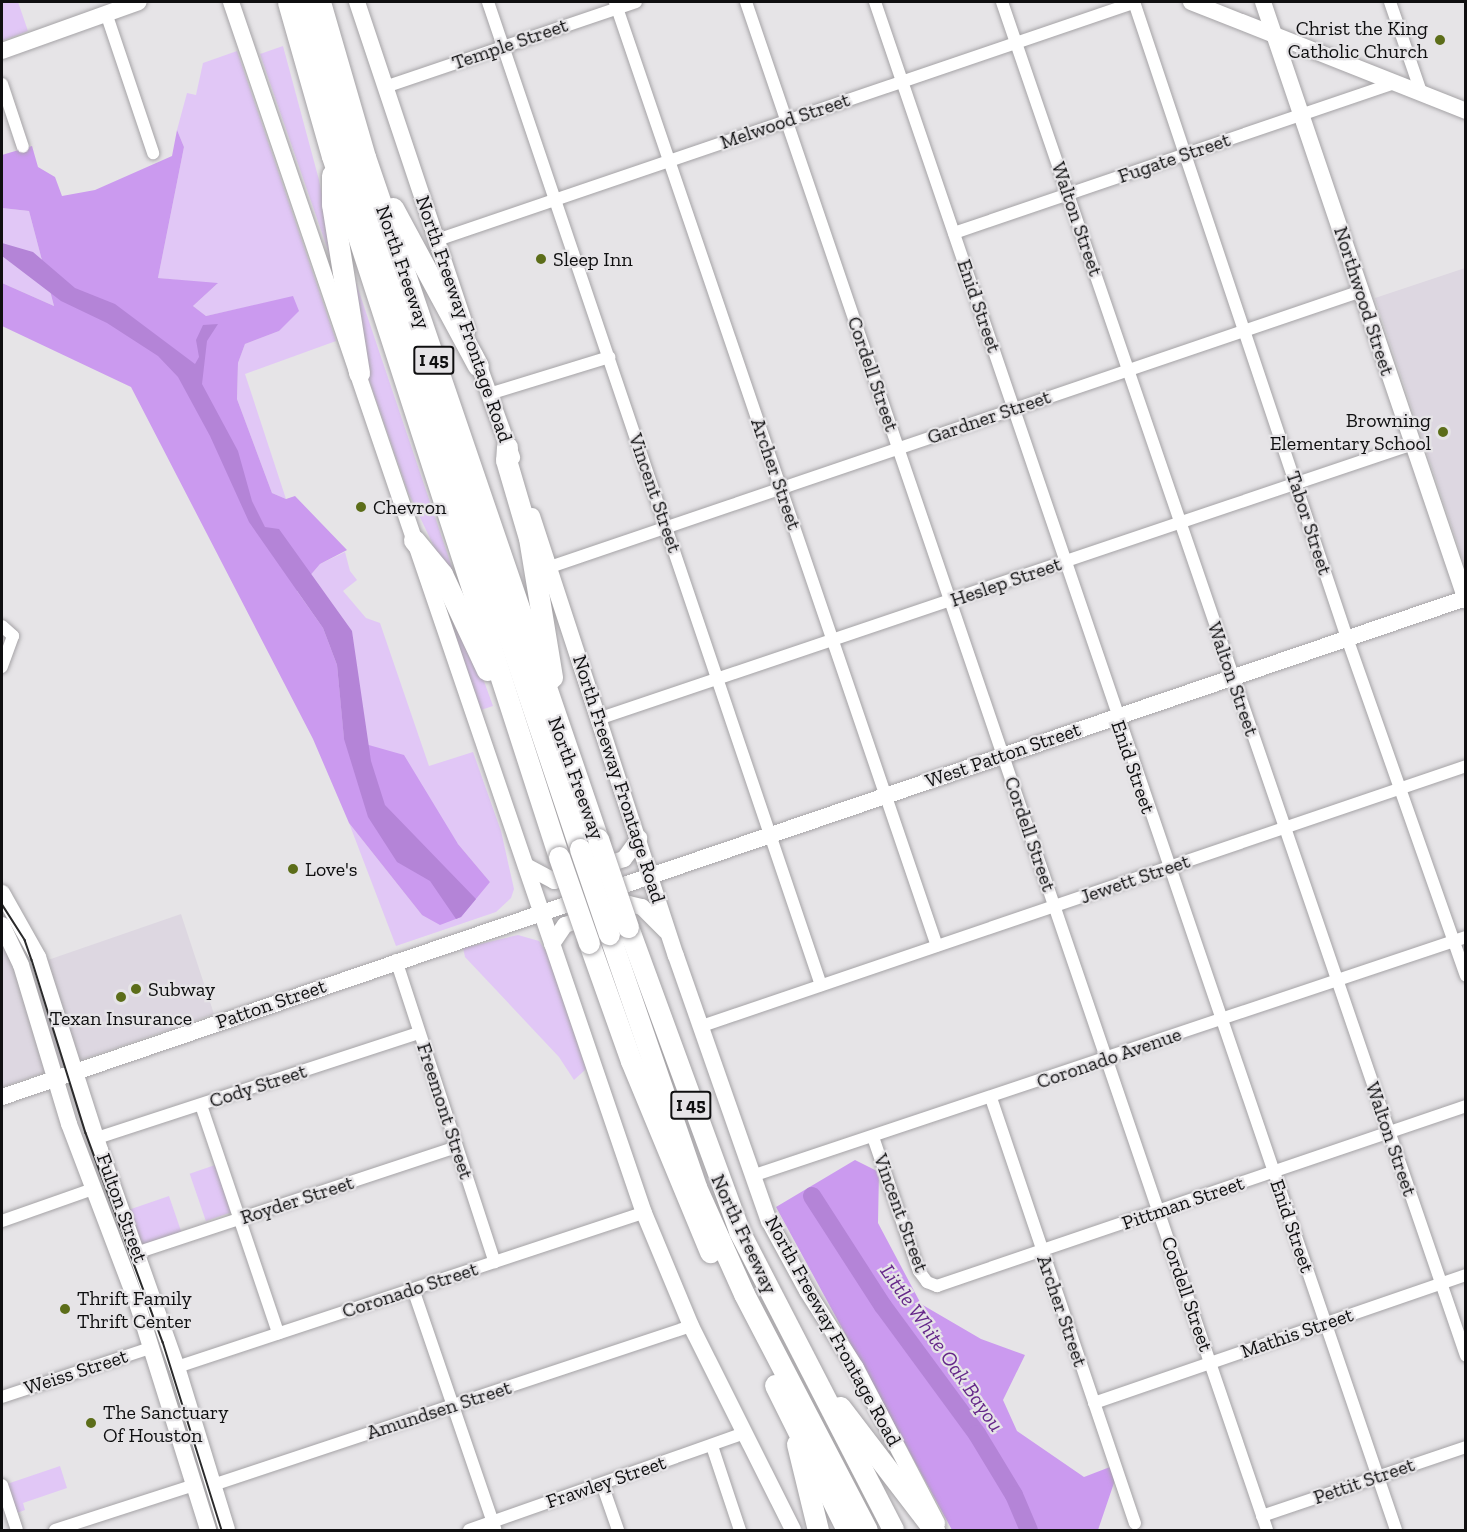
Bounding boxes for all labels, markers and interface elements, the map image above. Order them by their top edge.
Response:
street label: Temple Street [449,13,571,75]
place label: Christ the King Catholic Church [1288,16,1428,63]
marker: Christ the King Catholic Church [1433,33,1447,47]
street label: Melwood Street [717,88,853,154]
street label: Fugate Street [1115,128,1233,188]
street label: Walton Street [1046,159,1108,279]
street label: North Freeway Frontage Road [410,192,518,446]
street label: North Freeway [371,202,435,332]
street label: Northwood Street [1329,224,1399,378]
place label: Sleep Inn [553,247,633,271]
marker: Sleep Inn [534,252,548,266]
street label: Enid Street [952,256,1006,356]
street label: Cordell Street [842,313,904,435]
road number: I 45 [413,345,455,375]
street label: Gardner Street [924,385,1054,449]
place label: Browning Elementary School [1269,408,1431,455]
street label: Archer Street [746,415,806,533]
marker: Browning Elementary School [1436,425,1450,439]
street label: Vincent Street [623,430,687,556]
street label: Tabor Street [1281,468,1337,578]
place label: Chevron [373,495,446,519]
marker: Chevron [354,500,368,514]
street label: Heslep Street [947,552,1065,612]
street label: Walton Street [1202,619,1264,739]
street label: North Freeway Frontage Road [567,652,671,906]
street label: North Freeway [543,713,609,843]
street label: West Patton Street [922,717,1084,793]
street label: Enid Street [1106,717,1160,817]
street label: Cordell Street [999,773,1061,895]
street label: Jewett Street [1077,849,1193,909]
place label: Love's [305,857,357,881]
marker: Love's [286,862,300,876]
street label: Patton Street [213,974,329,1034]
place label: Subway [148,977,215,1001]
marker: Subway [129,982,143,996]
marker: Texan Insurance [114,990,128,1004]
place label: Texan Insurance [50,1006,192,1030]
street label: Coronado Avenue [1033,1022,1185,1094]
street label: Freemont Street [412,1040,478,1182]
street label: Cody Street [206,1059,310,1113]
street label: Walton Street [1360,1079,1422,1199]
road number: I 45 [670,1090,712,1120]
street label: Fulton Street [91,1150,153,1266]
street label: Vincent Street [868,1150,934,1276]
street label: Royder Street [237,1170,357,1230]
street label: North Freeway [706,1170,782,1298]
street label: Pittman Street [1119,1171,1247,1235]
street label: Enid Street [1265,1176,1319,1276]
street label: North Freeway Frontage Road [760,1212,906,1450]
street label: Cordell Street [1156,1233,1218,1355]
street label: Archer Street [1032,1252,1092,1370]
street label: Coronado Street [339,1257,481,1323]
water label: Little White Oak Bayou [875,1259,1009,1437]
place label: Thrift Family Thrift Center [77,1286,192,1333]
marker: Thrift Family Thrift Center [58,1302,72,1316]
street label: Mathis Street [1238,1303,1356,1363]
street label: Weiss Street [21,1344,131,1400]
street label: Amundsen Street [364,1375,514,1445]
place label: The Sanctuary Of Houston [103,1400,228,1447]
marker: The Sanctuary Of Houston [84,1416,98,1430]
street label: Frawley Street [543,1450,669,1514]
street label: Pettit Street [1310,1452,1418,1510]

